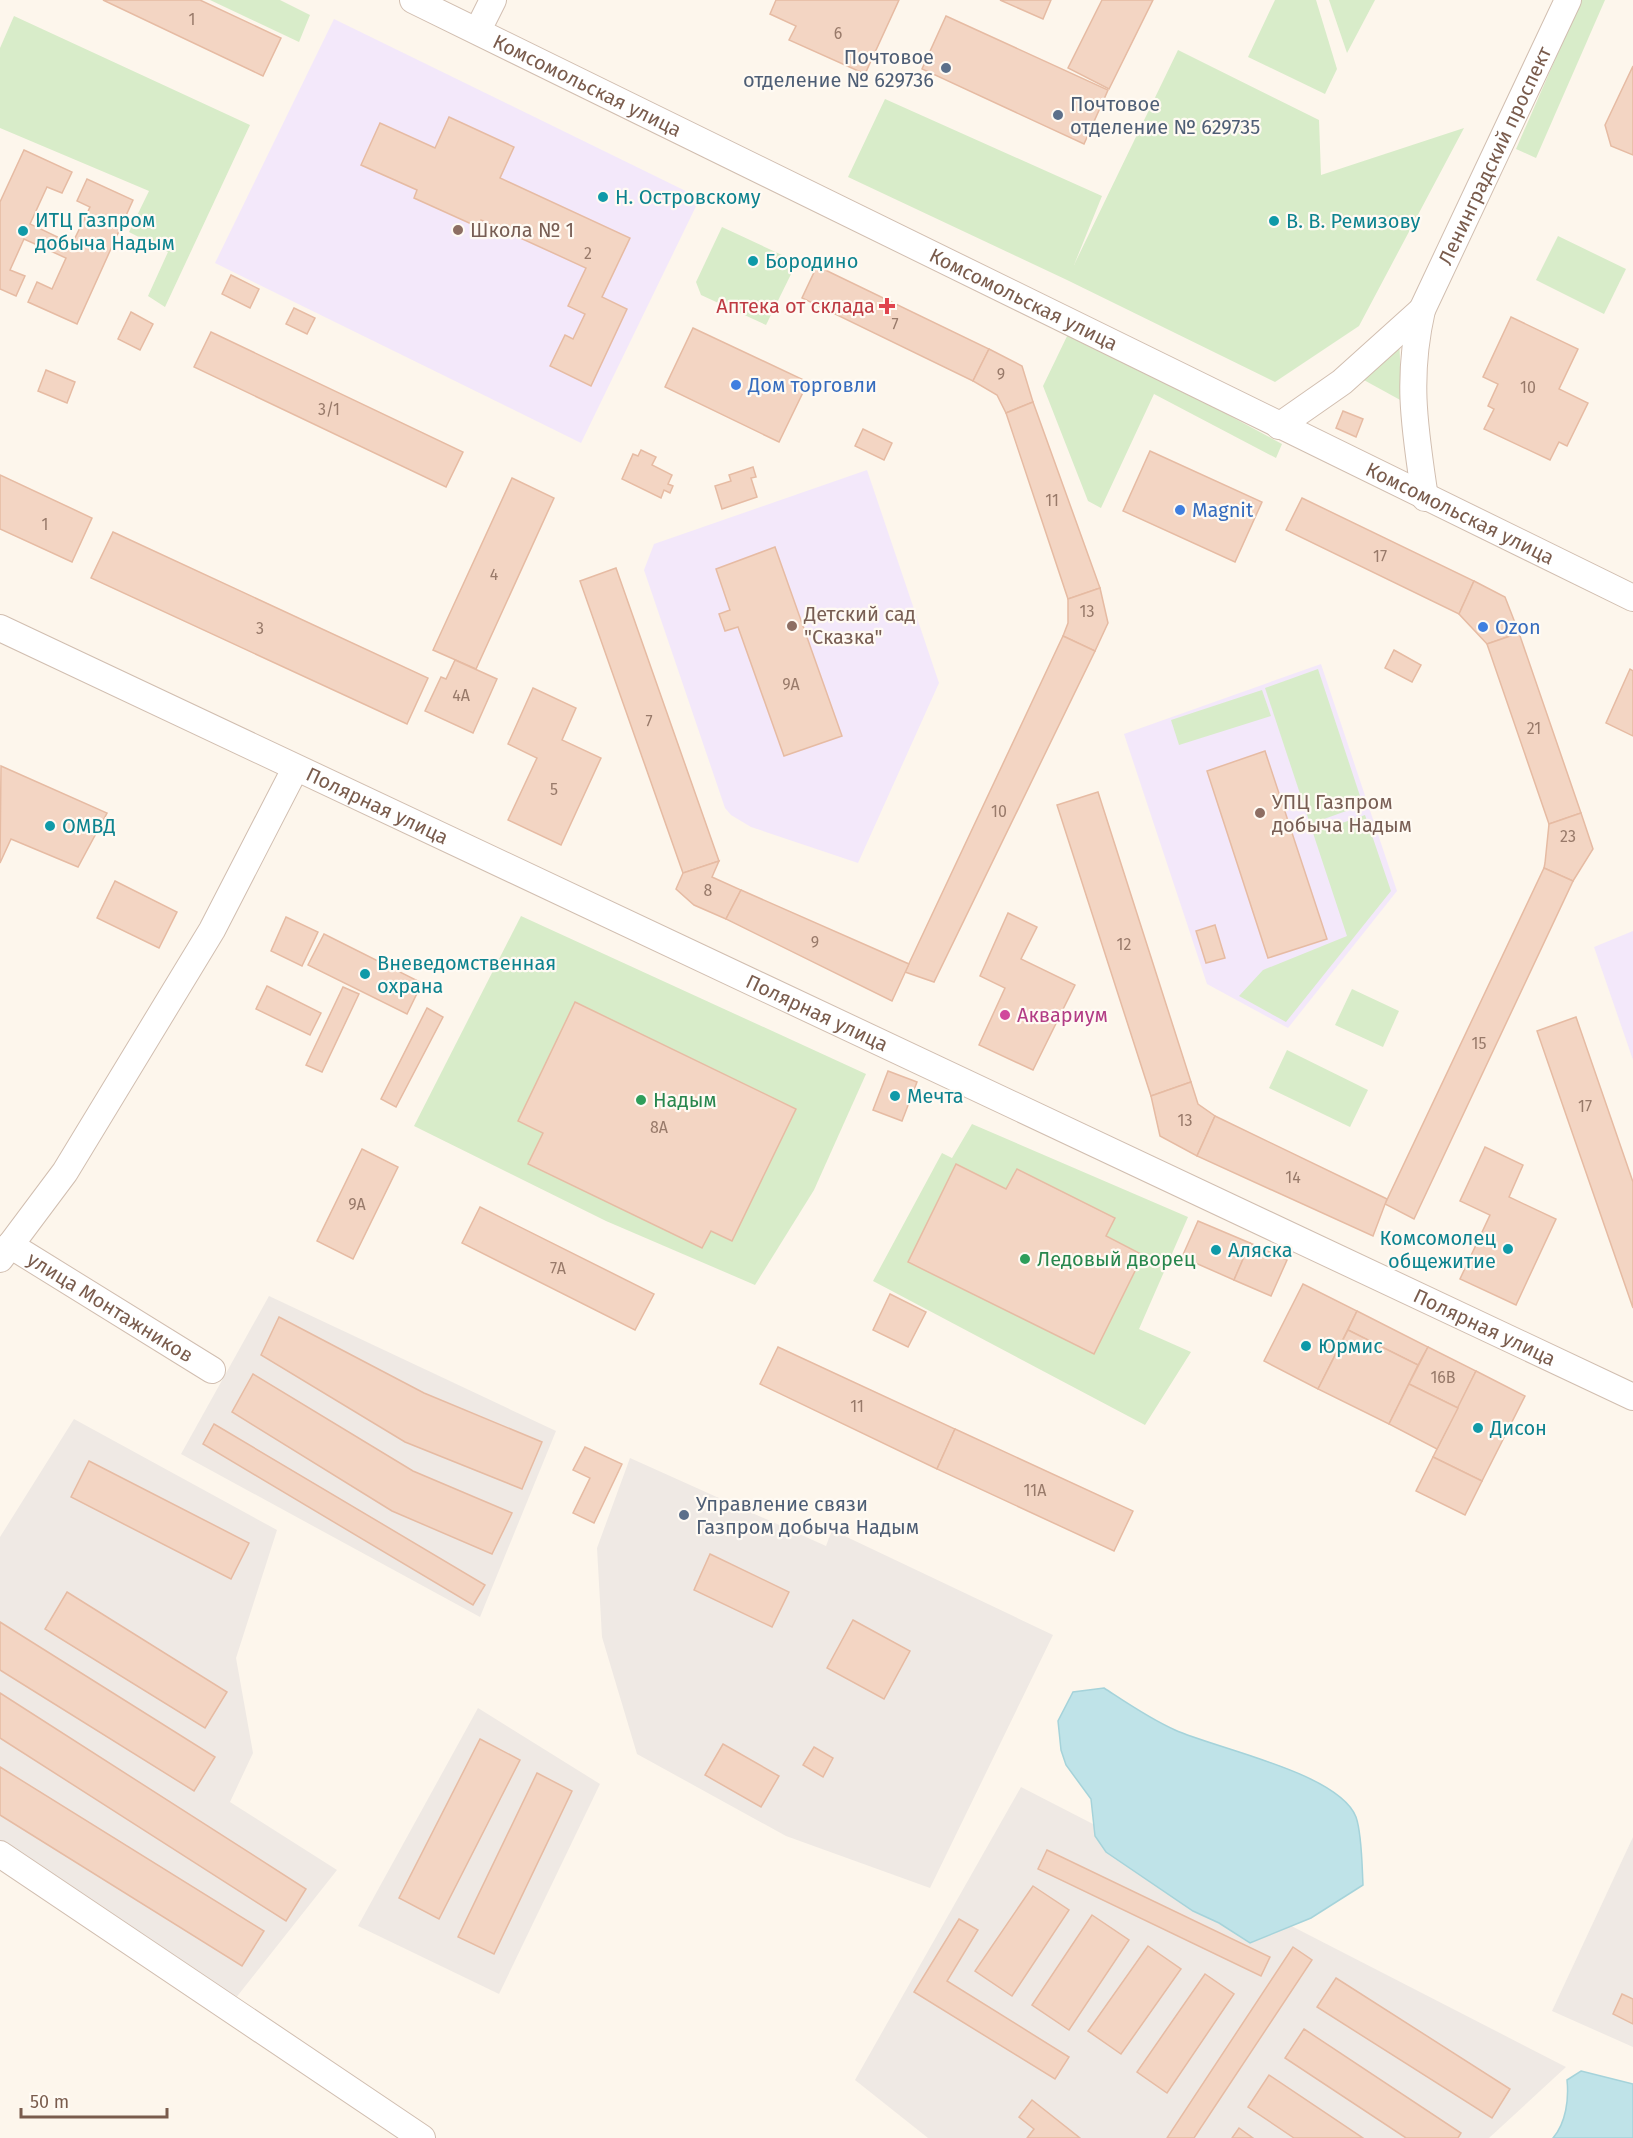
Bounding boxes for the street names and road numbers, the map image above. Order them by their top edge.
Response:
street label: Комсомольская улица [489,29,685,142]
street label: Ленинградский проспект [1433,42,1557,269]
street label: Комсомольская улица [925,243,1122,356]
street label: Комсомольская улица [1362,457,1558,569]
street label: Полярная улица [302,762,452,849]
street label: Полярная улица [742,969,892,1056]
street label: улица Монтажников [23,1247,198,1367]
street label: Полярная улица [1410,1283,1560,1371]

